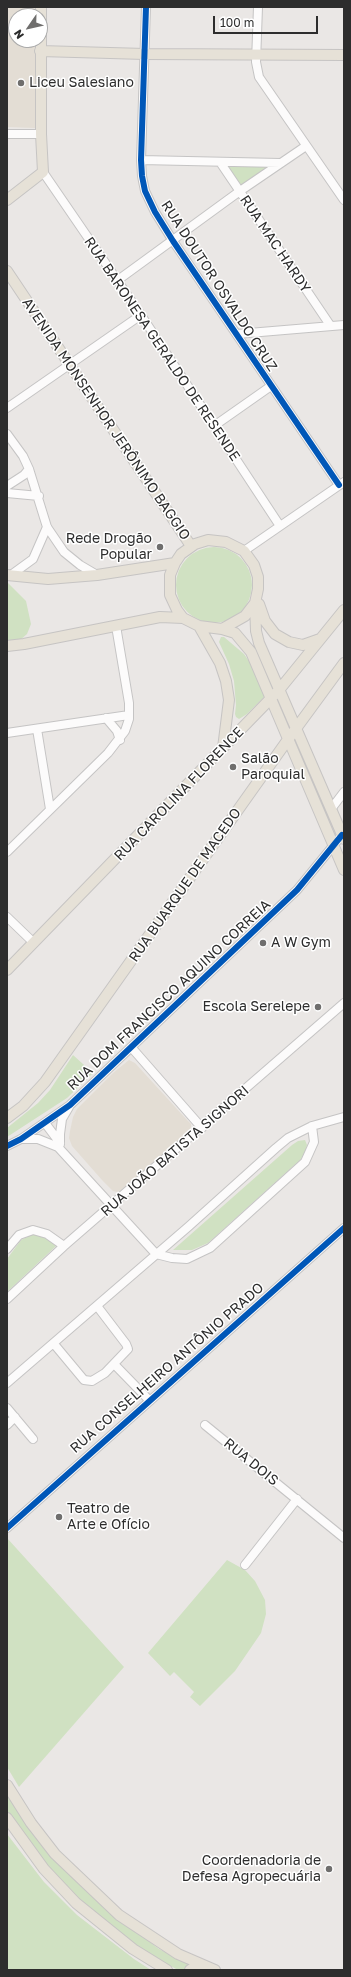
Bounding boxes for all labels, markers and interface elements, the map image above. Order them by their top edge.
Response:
north arrow [8,8,48,48]
scale bar [215,8,320,34]
text: 100 m [220,15,254,30]
text: N [11,27,26,42]
place label: Liceu Salesiano [29,75,134,91]
marker: Liceu Salesiano [16,78,26,88]
street label: RUA MAC HARDY [236,192,314,296]
street label: RUA DOUTOR OSVALDO CRUZ [157,198,281,374]
street label: RUA BARONESA GERALDO DE RESENDE [80,234,244,464]
street label: AVENIDA MONSENHOR JERÔNIMO BAGGIO [18,295,194,543]
place label: Rede Drogão Popular [66,531,152,564]
marker: Rede Drogão Popular [155,542,165,552]
street label: RUA CAROLINA FLORENCE [111,724,247,864]
place label: Salão Paroquial [241,751,305,784]
marker: Salão Paroquial [228,762,238,772]
street label: RUA BUARQUE DE MACEDO [125,805,245,965]
street label: RUA DOM FRANCISCO AQUINO CORREIA [64,896,274,1094]
place label: A W Gym [271,935,331,951]
marker: A W Gym [258,938,268,948]
place label: Escola Serelepe [202,999,310,1015]
marker: Escola Serelepe [313,1002,323,1012]
street label: RUA JOÃO BATISTA SIGNORI [98,1082,252,1220]
street label: RUA CONSELHEIRO ANTÔNIO PRADO [67,1279,267,1457]
street label: RUA DOIS [220,1435,282,1489]
place label: Teatro de Arte e Ofício [67,1501,150,1534]
marker: Teatro de Arte e Ofício [54,1512,64,1522]
place label: Coordenadoria de Defesa Agropecuária [182,1853,321,1886]
marker: Coordenadoria de Defesa Agropecuária [324,1864,334,1874]

